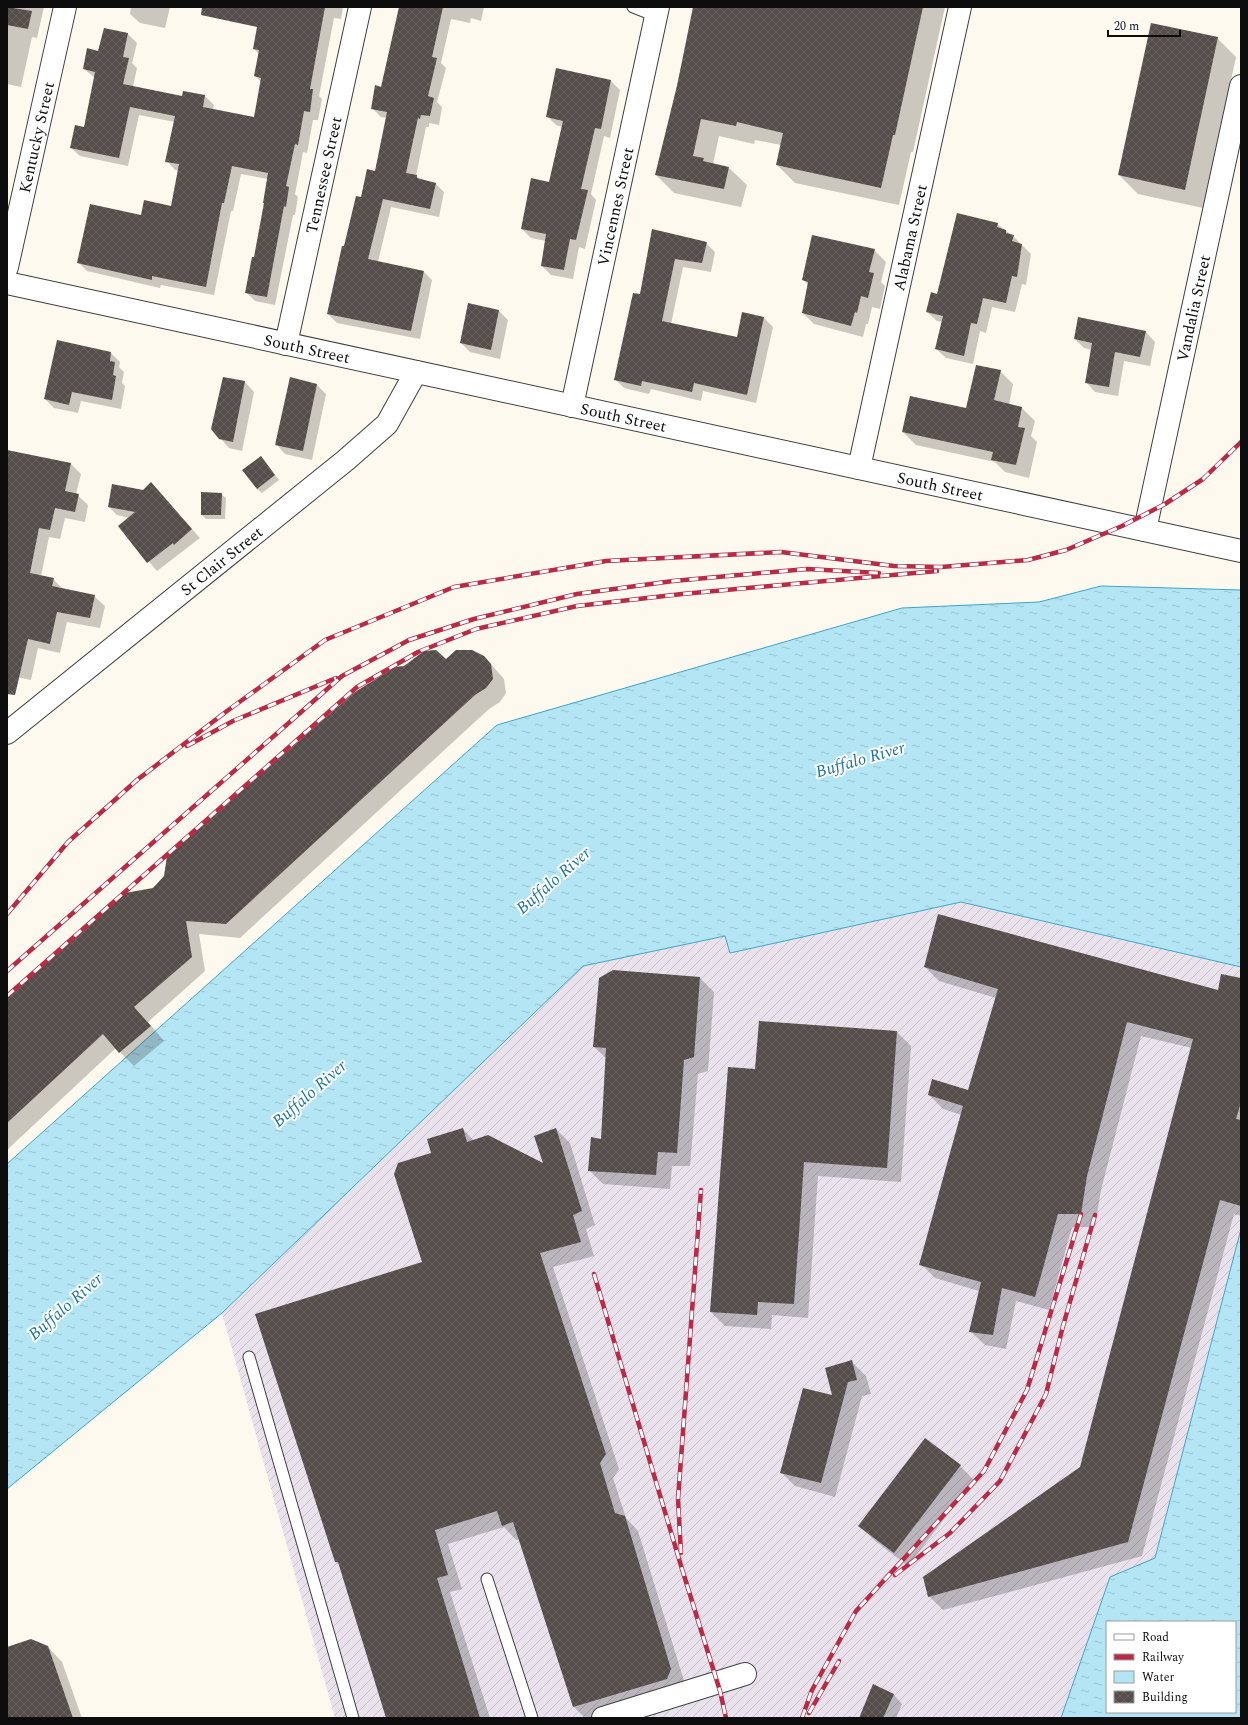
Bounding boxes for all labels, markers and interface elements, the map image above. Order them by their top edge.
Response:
scale bar [1108,12,1180,38]
text: 20 m [1114,17,1139,36]
street label: Kentucky Street [13,79,61,195]
street label: Tennessee Street [300,114,349,236]
street label: Vincennes Street [591,145,640,268]
street label: Alabama Street [887,182,934,293]
street label: Vandalia Street [1171,252,1217,364]
street label: South Street [262,328,352,370]
street label: South Street [578,397,669,439]
street label: South Street [895,466,986,508]
street label: St Clair Street [175,520,269,602]
water label: Buffalo River [812,735,908,785]
water label: Buffalo River [510,841,597,921]
water label: Buffalo River [266,1054,353,1134]
water label: Buffalo River [22,1267,109,1347]
legend [1106,1621,1236,1713]
text: Road [1142,1628,1169,1647]
text: Railway [1142,1648,1185,1667]
text: Water [1142,1668,1174,1687]
text: Building [1142,1688,1188,1707]

